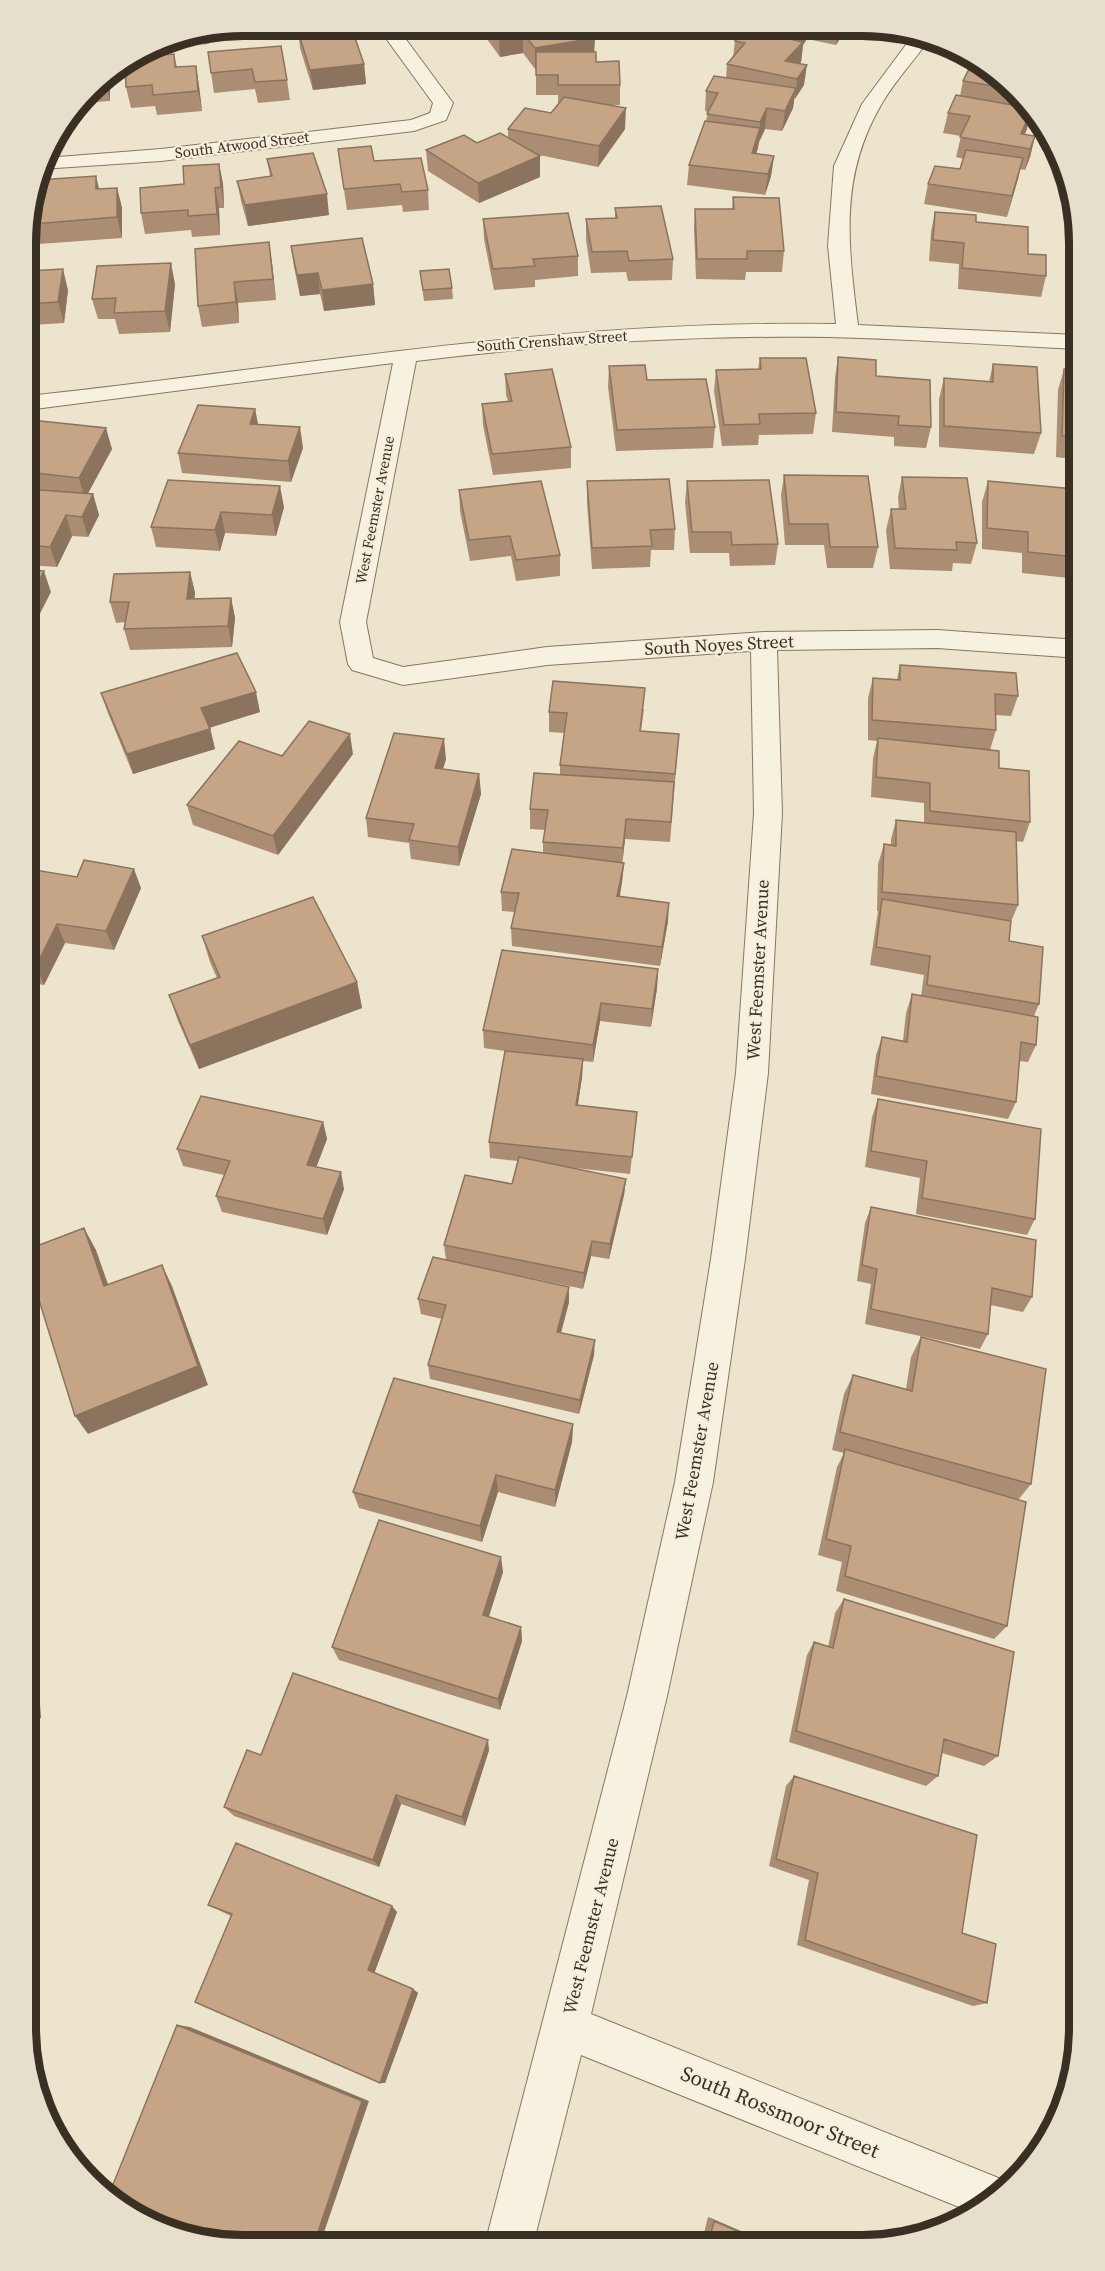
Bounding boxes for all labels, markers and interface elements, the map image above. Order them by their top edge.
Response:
street label: South Atwood Street [174,126,310,163]
street label: South Crenshaw Street [476,325,628,356]
street label: West Feemster Avenue [350,433,399,586]
street label: South Noyes Street [644,628,794,661]
street label: West Feemster Avenue [740,879,775,1061]
street label: West Feemster Avenue [668,1360,725,1542]
street label: West Feemster Avenue [556,1835,625,2017]
street label: South Rossmoor Street [677,2058,884,2165]

